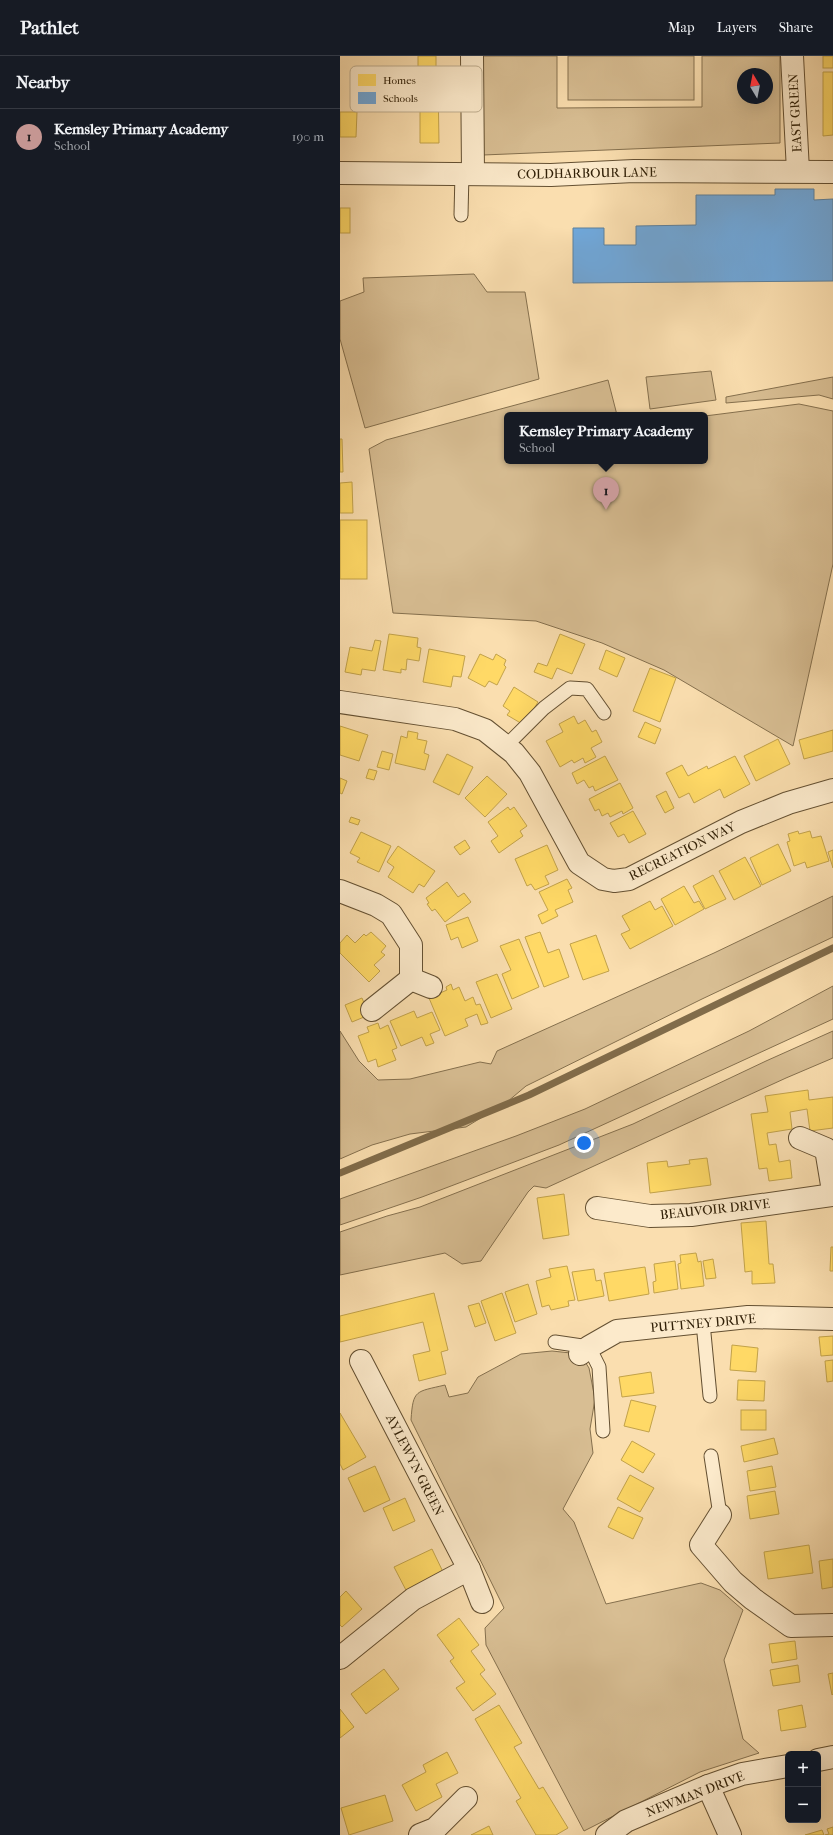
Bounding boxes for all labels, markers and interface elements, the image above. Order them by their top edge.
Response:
text: Pathlet [20,17,79,39]
text: Map [668,19,695,36]
text: Layers [717,19,757,36]
text: Share [779,19,813,36]
legend [350,66,482,112]
north arrow [737,68,773,104]
text: Nearby [16,72,70,92]
street label: EAST GREEN [785,73,805,153]
text: Homes [383,74,416,87]
text: Schools [383,92,418,105]
text: Kemsley Primary Academy [54,120,228,138]
text: 1 [27,129,31,144]
text: 190 m [292,129,324,144]
text: School [54,138,90,153]
street label: COLDHARBOUR LANE [517,164,657,182]
popup [504,412,708,464]
text: Kemsley Primary Academy [519,422,693,440]
text: School [519,440,555,455]
pin: 1 [593,477,619,510]
street label: RECREATION WAY [626,818,739,883]
your location [574,1133,594,1153]
street label: BEAUVOIR DRIVE [659,1196,771,1222]
street label: PUTTNEY DRIVE [650,1311,756,1335]
street label: AYLEWYN GREEN [383,1411,447,1518]
map controls [785,1751,821,1823]
button: + [785,1751,821,1787]
street label: NEWMAN DRIVE [644,1768,746,1820]
button: − [785,1787,821,1823]

